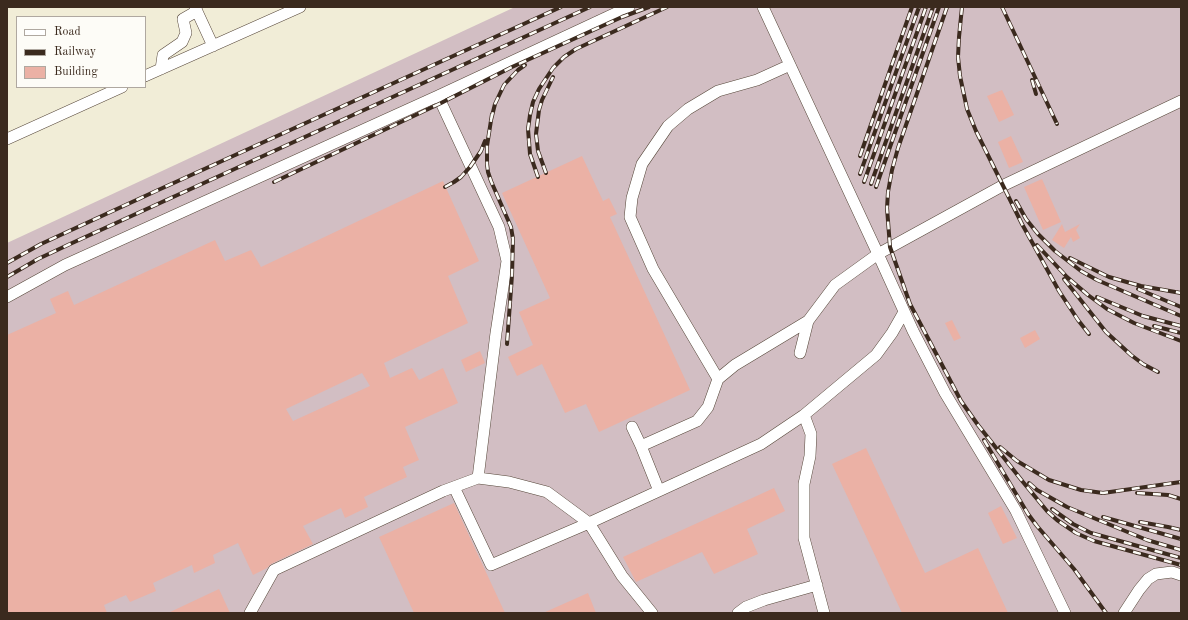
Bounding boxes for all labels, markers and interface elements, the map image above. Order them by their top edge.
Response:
legend [16,16,146,88]
text: Road [54,26,81,38]
text: Railway [54,46,96,58]
text: Building [54,66,98,78]

